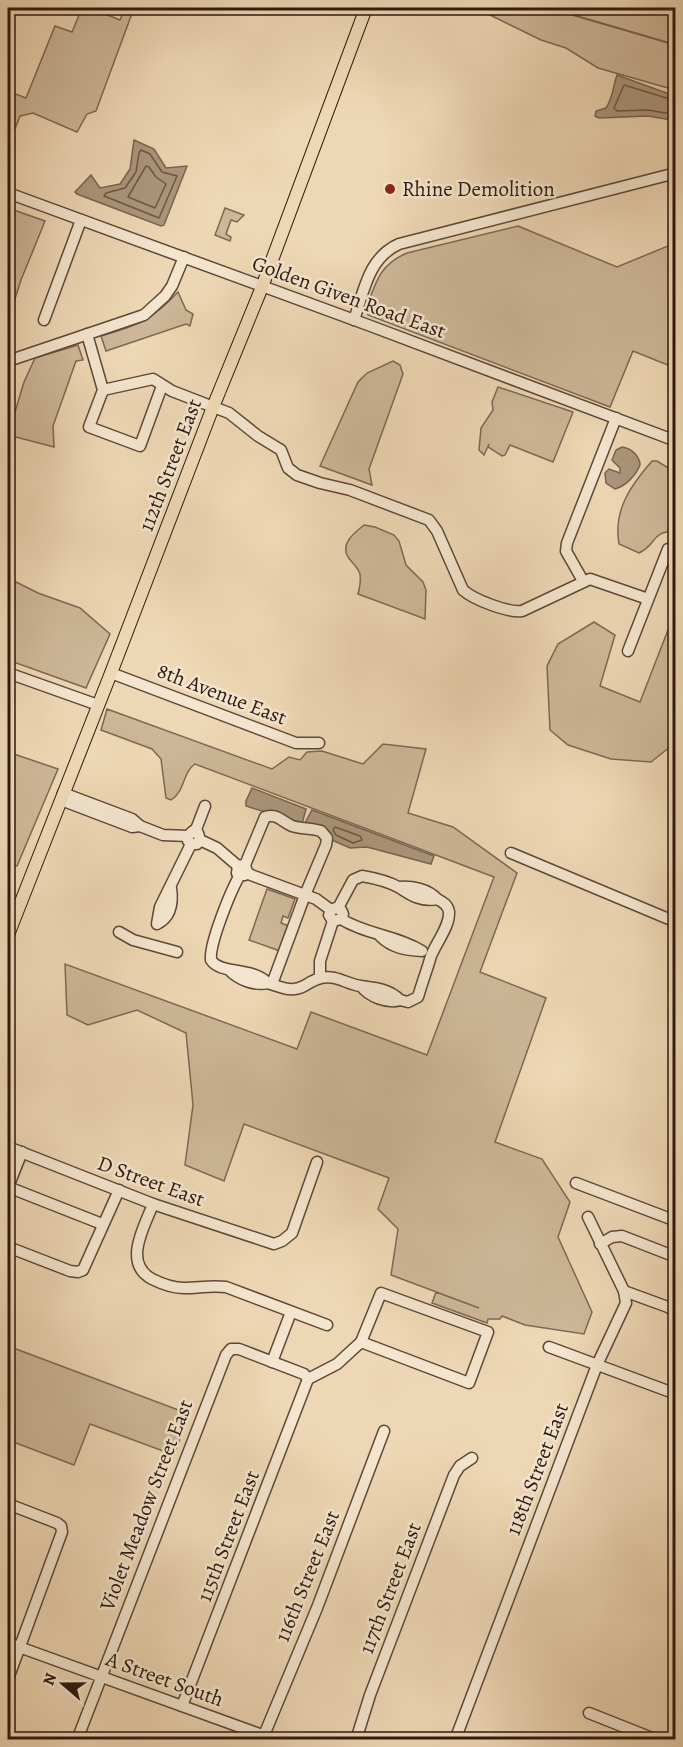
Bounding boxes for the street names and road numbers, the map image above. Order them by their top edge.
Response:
street label: Golden Given Road East [248,249,450,345]
street label: 112th Street East [132,395,208,535]
street label: 8th Avenue East [153,656,291,732]
street label: D Street East [94,1149,208,1213]
street label: Violet Meadow Street East [92,1395,199,1615]
street label: 118th Street East [499,1399,575,1539]
street label: 115th Street East [190,1466,266,1606]
street label: 116th Street East [268,1506,346,1646]
street label: 117th Street East [352,1518,428,1658]
street label: A Street South [102,1644,228,1713]

